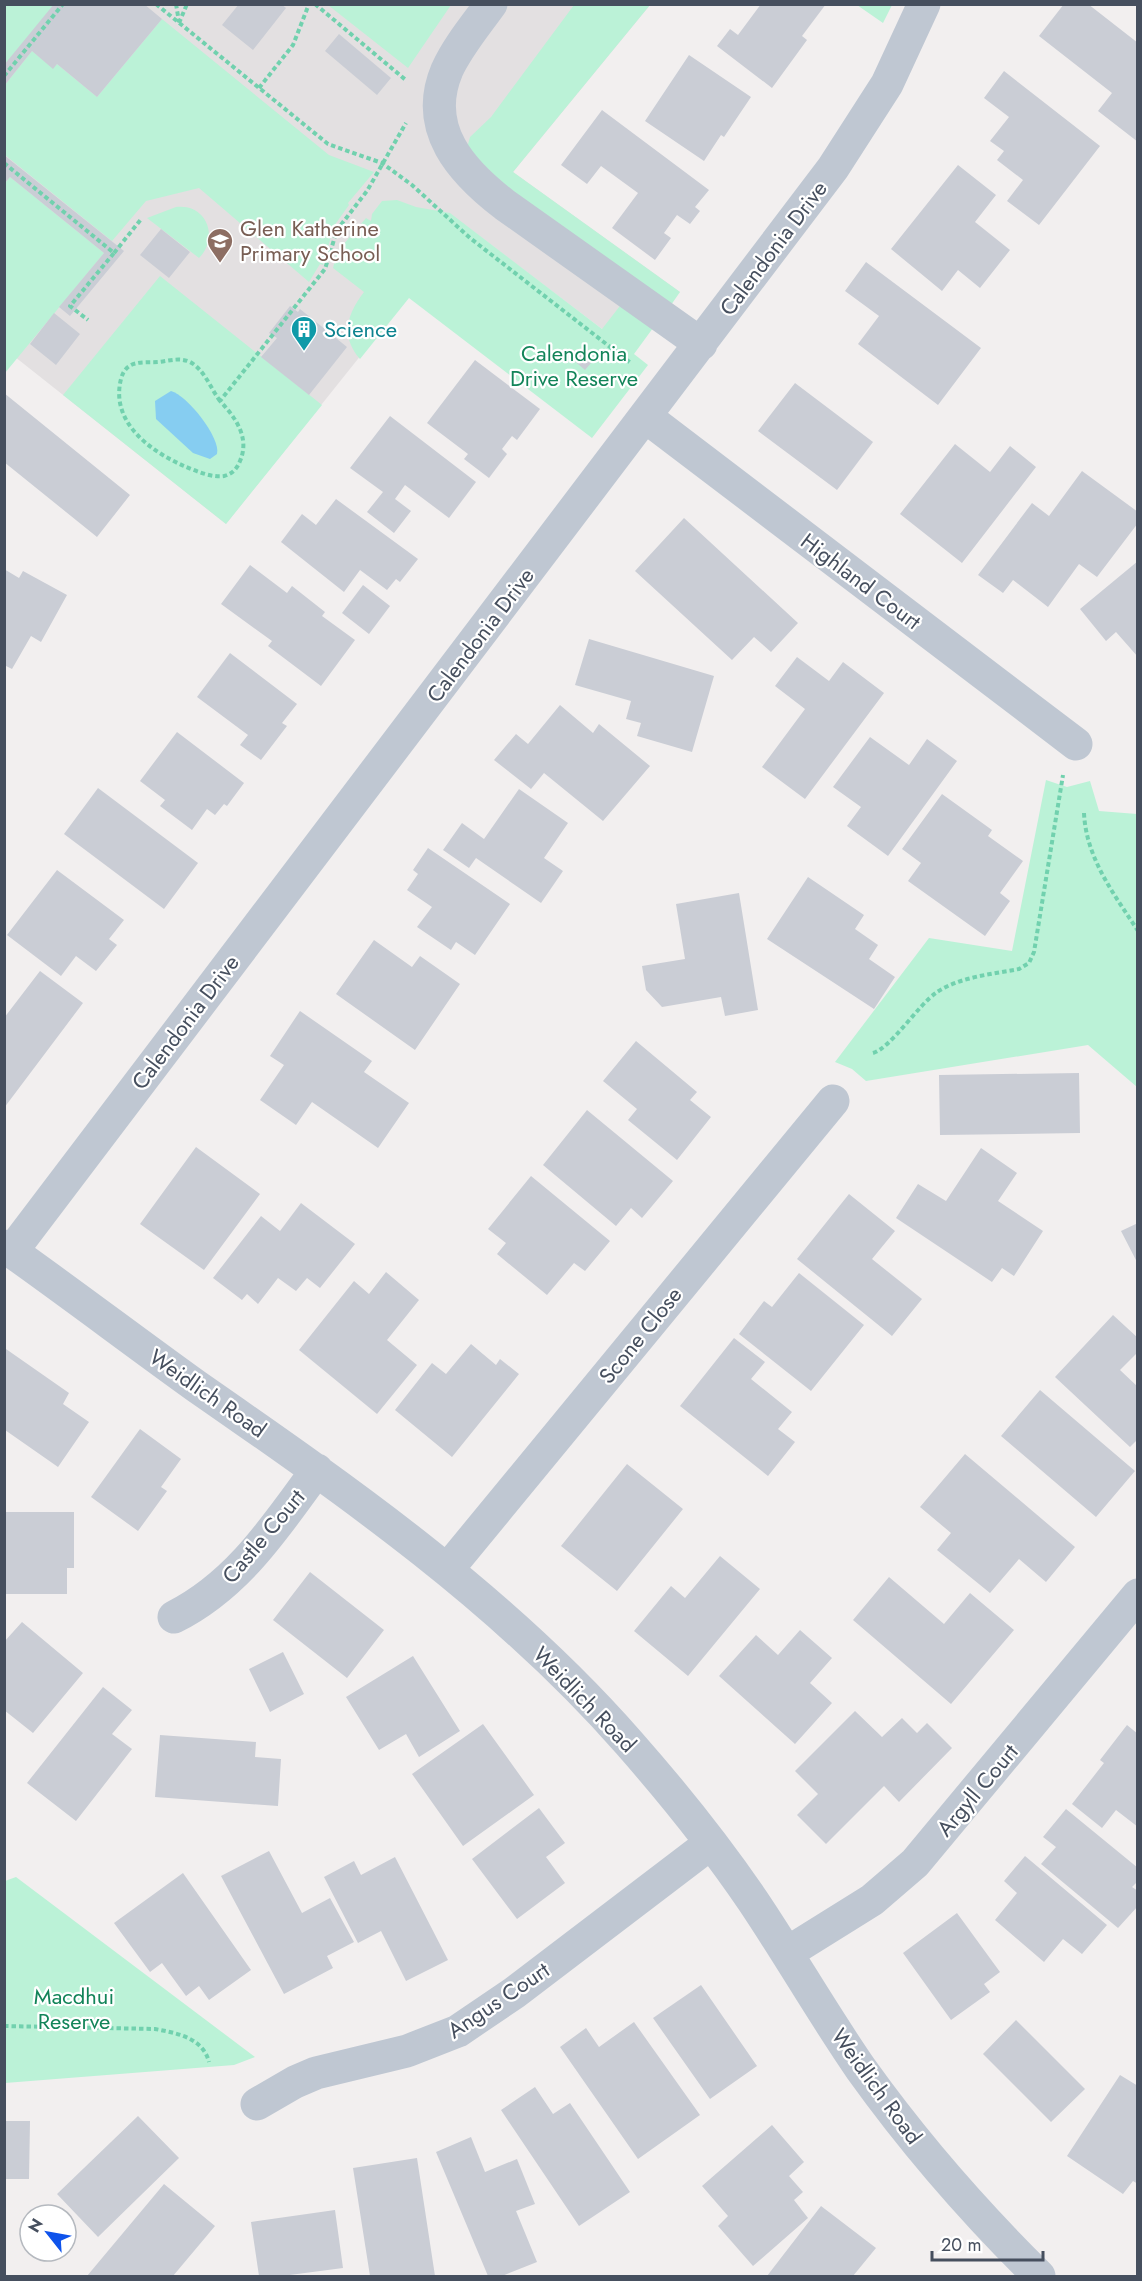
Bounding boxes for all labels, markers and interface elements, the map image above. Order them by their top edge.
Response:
street label: Calendonia Drive [712,174,834,322]
place label: Glen Katherine Primary School [240,212,380,269]
school or university icon: Glen Katherine Primary School [205,226,235,264]
place label: Science [324,313,397,345]
building icon: Science [289,314,319,352]
park label: Calendonia Drive Reserve [510,337,638,394]
street label: Highland Court [794,525,928,637]
street label: Calendonia Drive [419,561,541,709]
street label: Calendonia Drive [124,948,246,1096]
street label: Scone Close [591,1280,689,1390]
street label: Weidlich Road [143,1341,273,1445]
street label: Castle Court [214,1481,312,1590]
street label: Weidlich Road [526,1639,644,1759]
street label: Argyll Court [929,1736,1026,1843]
street label: Angus Court [441,1954,556,2046]
park label: Macdhui Reserve [34,1980,114,2037]
street label: Weidlich Road [824,2021,930,2151]
north arrow [18,2203,78,2263]
text: N [22,2214,49,2237]
scale bar [932,2224,1043,2262]
text: 20 m [941,2232,981,2258]

